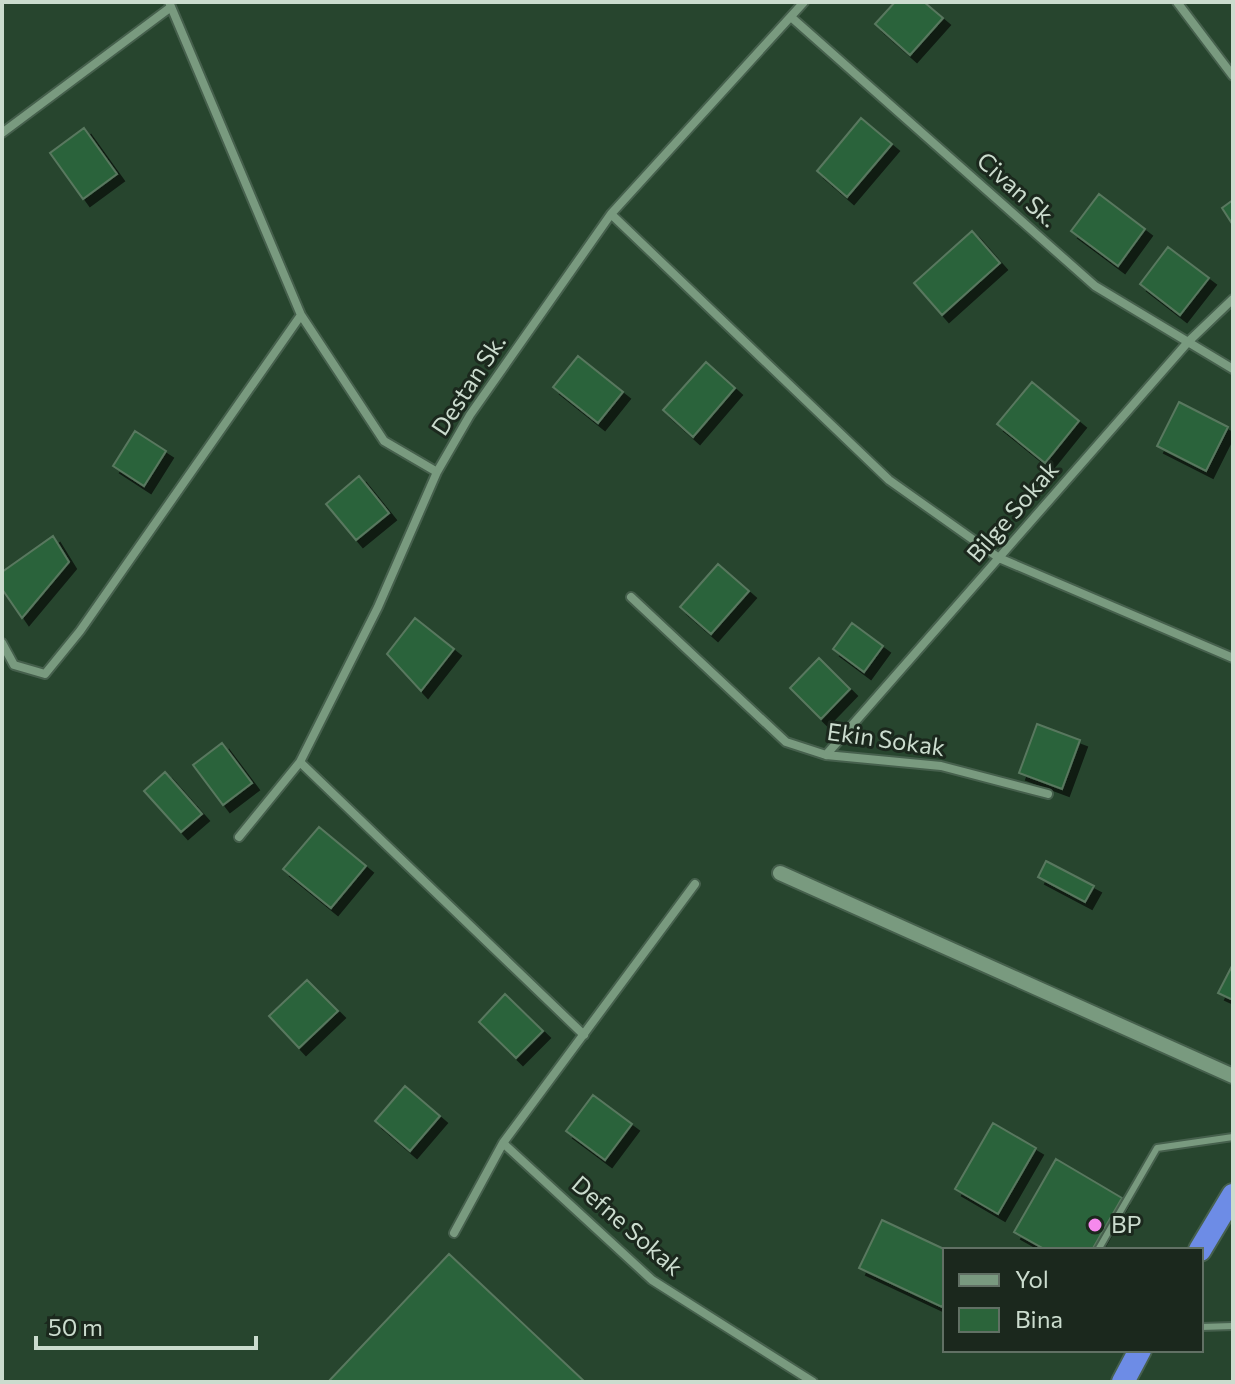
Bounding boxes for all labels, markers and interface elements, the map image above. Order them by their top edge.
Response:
street label: Civan Sk. [972,145,1064,233]
street label: Destan Sk. [424,328,511,440]
street label: Bilge Sokak [960,454,1064,568]
street label: Ekin Sokak [825,716,947,761]
street label: Defne Sokak [567,1169,689,1281]
place label: BP [1111,1209,1142,1238]
marker: BP [1086,1216,1104,1234]
legend [943,1248,1203,1352]
text: Yol [1015,1264,1049,1293]
scale bar [36,1300,256,1350]
text: Bina [1015,1304,1063,1333]
text: 50 m [48,1312,103,1341]

